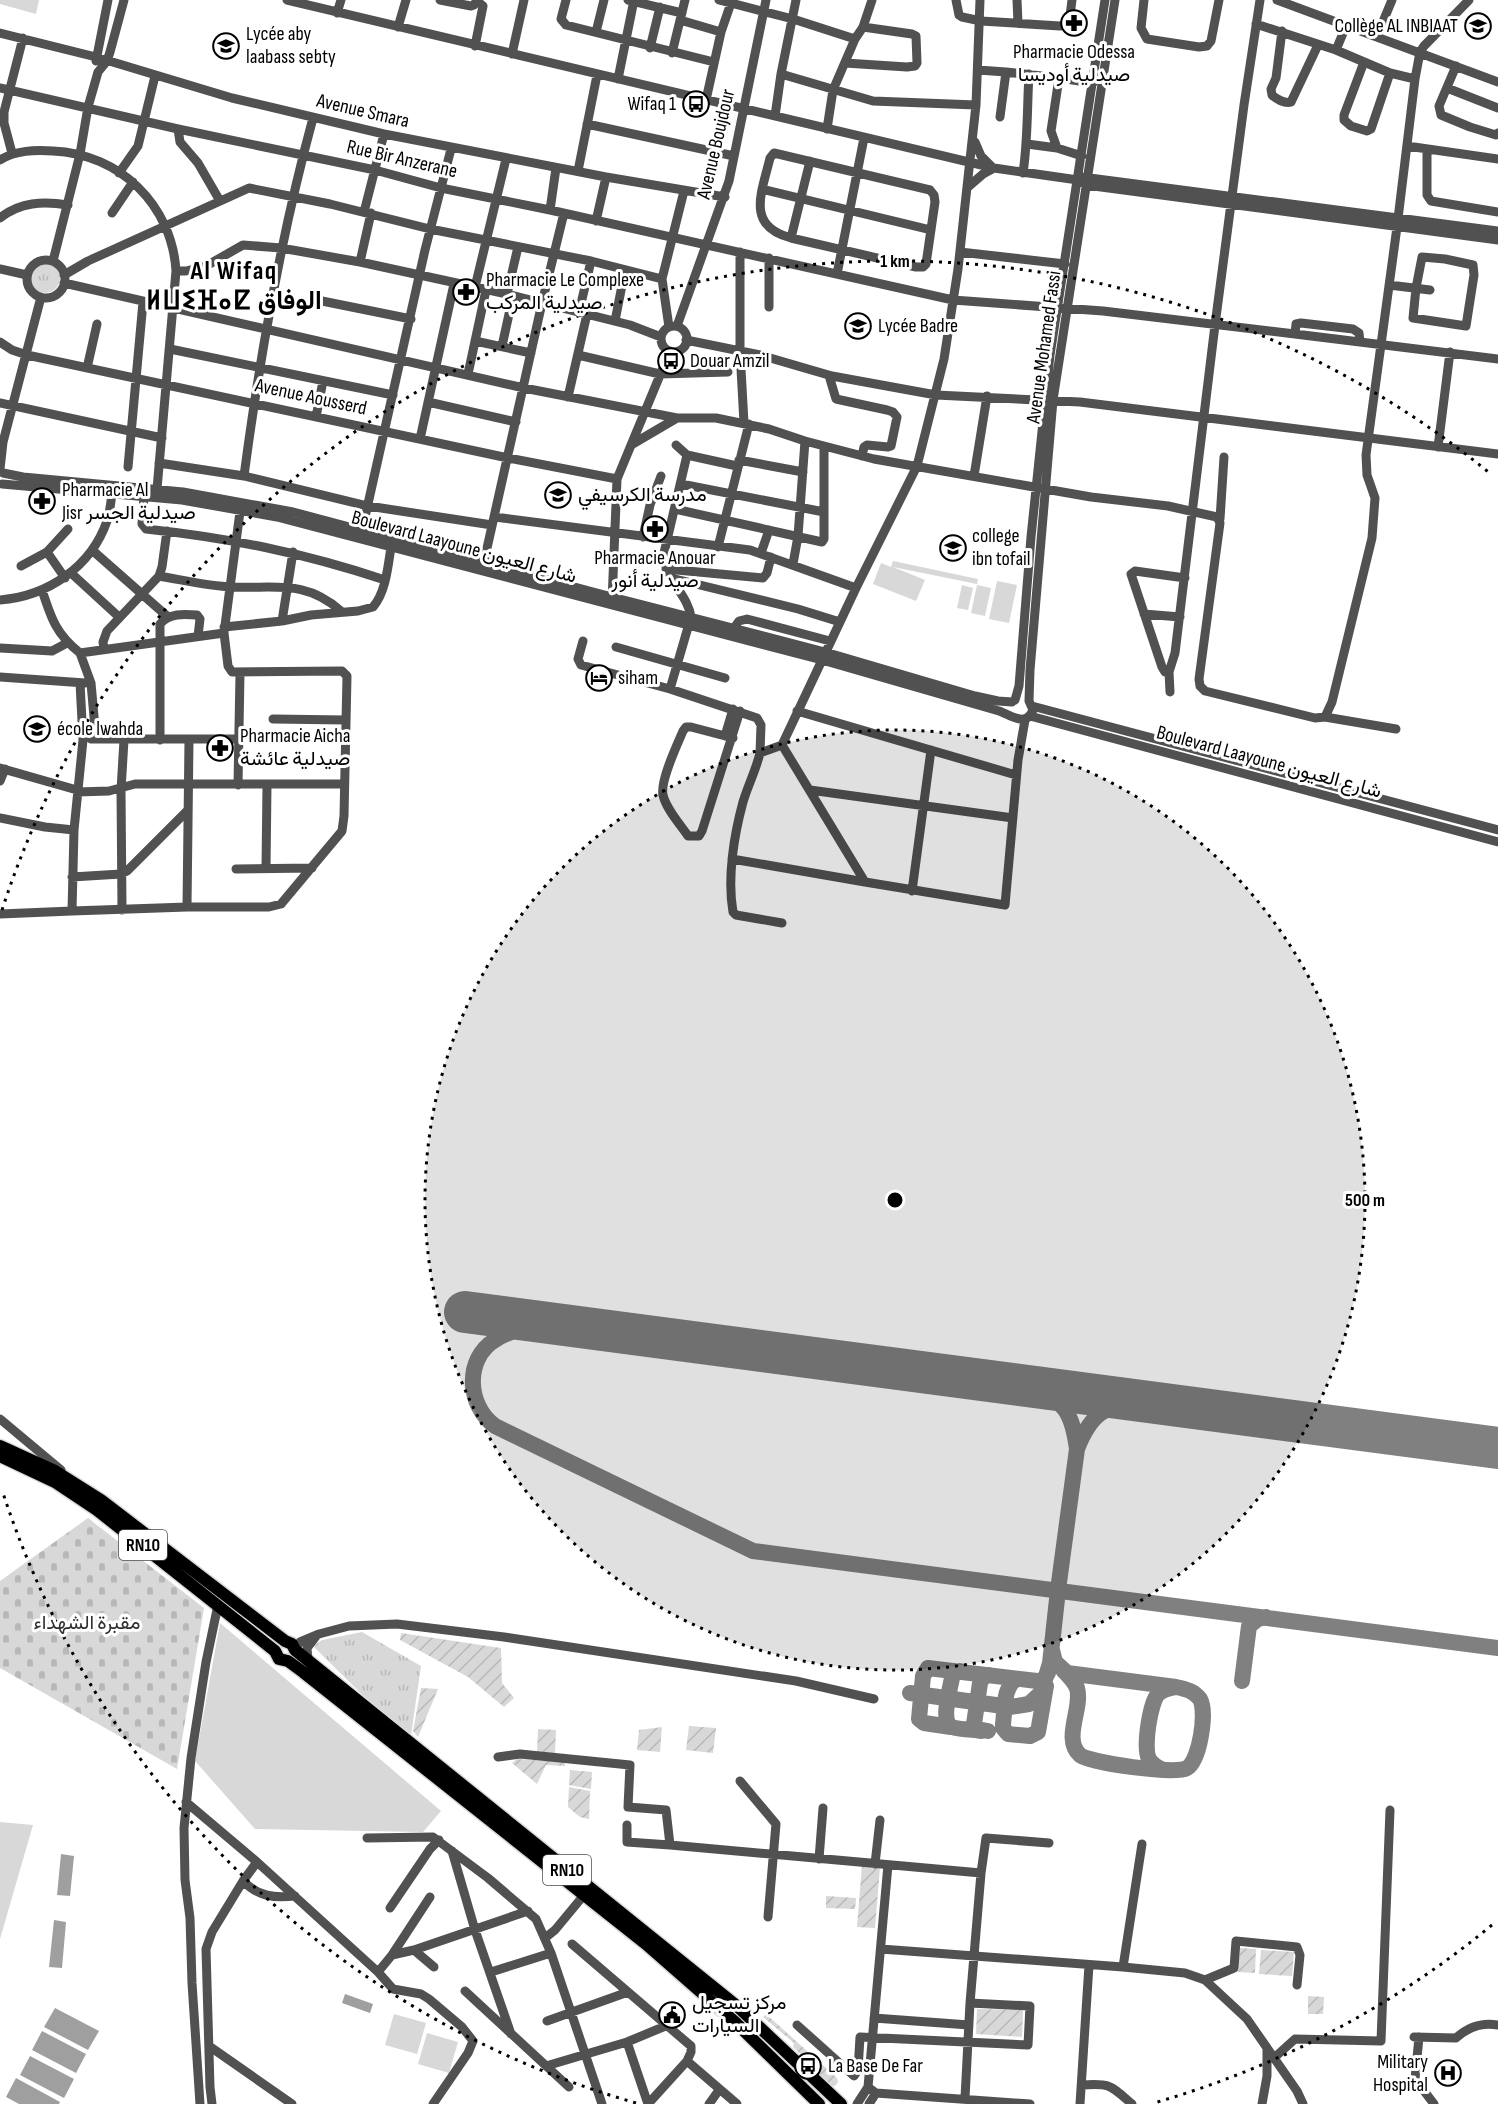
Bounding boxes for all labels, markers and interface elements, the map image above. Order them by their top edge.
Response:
pharmacy icon: Pharmacie Odessa صيدلية أوديسا [1059,8,1089,38]
school or university icon: Collège AL INBIAAT [1463,11,1493,41]
place label: Collège AL INBIAAT [1335,14,1458,38]
place label: Lycée aby laabass sebty [246,22,336,69]
school or university icon: Lycée aby laabass sebty [211,31,241,61]
place label: Pharmacie Odessa صيدلية أوديسا [1013,40,1135,87]
street label: Avenue Boujdour [691,87,740,202]
street label: Avenue Smara [313,88,412,133]
bus stop icon: Wifaq 1 [681,89,711,119]
place label: Wifaq 1 [628,92,676,116]
street label: Rue Bir Anzerane [344,135,460,183]
text: 1 km [880,251,910,272]
district label: Al Wifaq ⵍⵡⵉⴼⴰⵇ الوفاق [146,256,322,317]
place label: Pharmacie Le Complexe صيدلية المركب [486,268,644,315]
street label: Avenue Mohamed Fassi [1021,269,1067,426]
pharmacy icon: Pharmacie Le Complexe صيدلية المركب [451,277,481,307]
school or university icon: Lycée Badre [843,311,873,341]
place label: Lycée Badre [878,314,958,338]
bus stop icon: Douar Amzil [656,346,686,376]
place label: Douar Amzil [690,349,770,373]
street label: Avenue Aousserd [252,373,369,421]
place label: Pharmacie Al Jisr صيدلية الجسر [61,478,196,525]
school or university icon: مدرسة الكرسيفي [543,480,573,510]
place label: مدرسة الكرسيفي [578,483,707,511]
pharmacy icon: Pharmacie Al Jisr صيدلية الجسر [27,486,57,516]
street label: Boulevard Laayoune شارع العيون [349,505,579,590]
pharmacy icon: Pharmacie Anouar صيدلية أنور [640,514,670,544]
place label: college ibn tofail [972,524,1031,571]
school or university icon: college ibn tofail [938,533,968,563]
place label: Pharmacie Anouar صيدلية أنور [594,546,716,593]
hotel icon: siham [584,663,614,693]
place label: siham [618,666,658,690]
school or university icon: école lwahda [22,714,52,744]
place label: école lwahda [57,717,143,741]
street label: Boulevard Laayoune شارع العيون [1154,720,1384,805]
place label: Pharmacie Aicha صيدلية عائشة [240,724,350,771]
pharmacy icon: Pharmacie Aicha صيدلية عائشة [205,733,235,763]
centre of rings [885,1190,905,1210]
text: 500 m [1345,1190,1385,1211]
road number: RN10 [119,1530,167,1560]
park label: مقبرة الشهداء [34,1611,140,1635]
road number: RN10 [543,1855,591,1885]
place label: مركز تسجيل السيارات [692,1991,786,2038]
public building icon: مركز تسجيل السيارات [657,2000,687,2030]
place label: Military Hospital [1373,2050,1428,2097]
bus stop icon: La Base De Far [793,2051,823,2081]
place label: La Base De Far [828,2054,923,2078]
hospital icon: Military Hospital [1433,2058,1463,2088]

